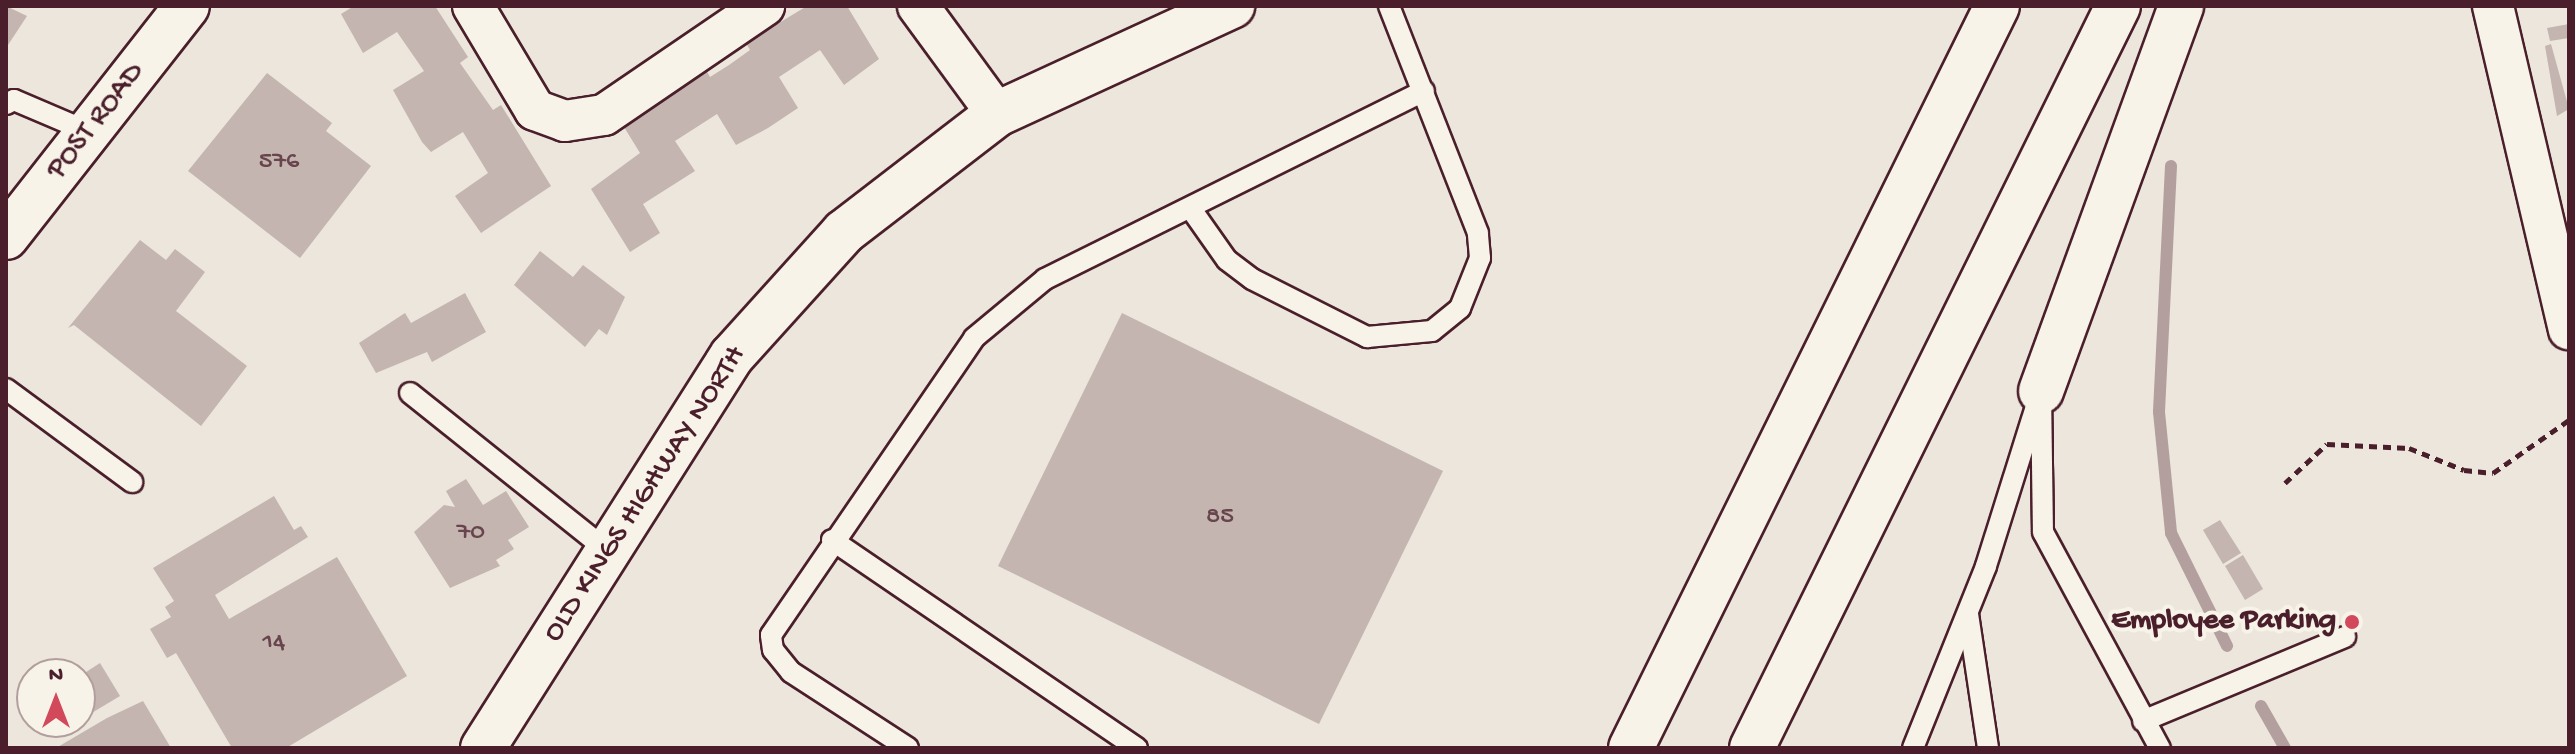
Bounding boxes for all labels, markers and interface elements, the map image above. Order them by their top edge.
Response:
street label: POST ROAD [40,56,154,188]
house number: 576 [259,147,299,179]
street label: OLD KINGS HIGHWAY NORTH [537,340,755,650]
house number: 85 [1206,502,1234,534]
house number: 70 [457,518,485,550]
place label: Employee Parking [2111,604,2336,640]
marker: Employee Parking [2343,613,2361,631]
house number: 14 [263,628,285,660]
north arrow [16,658,96,738]
text: N [49,663,63,689]

